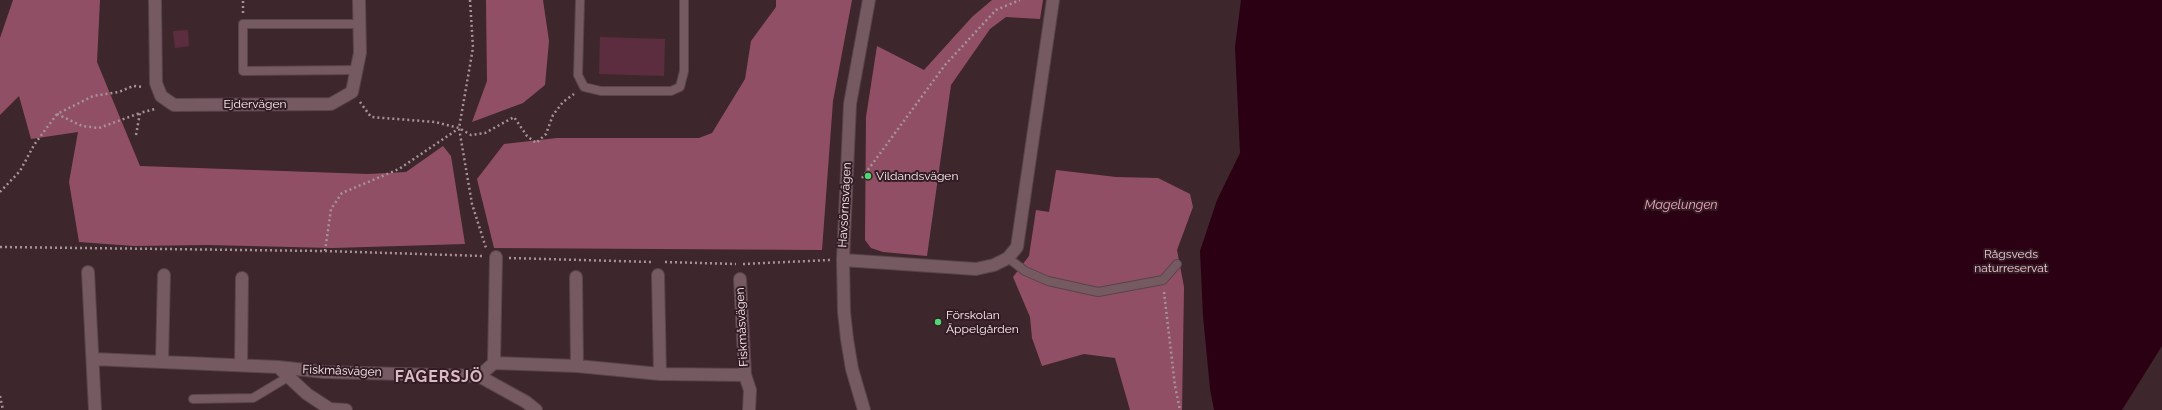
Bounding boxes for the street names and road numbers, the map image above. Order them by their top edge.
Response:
street label: Ejdervägen [224,97,286,111]
street label: Havsörnsvägen [836,162,854,248]
street label: Fiskmåsvägen [733,287,751,367]
street label: Fiskmåsvägen [302,362,382,380]

